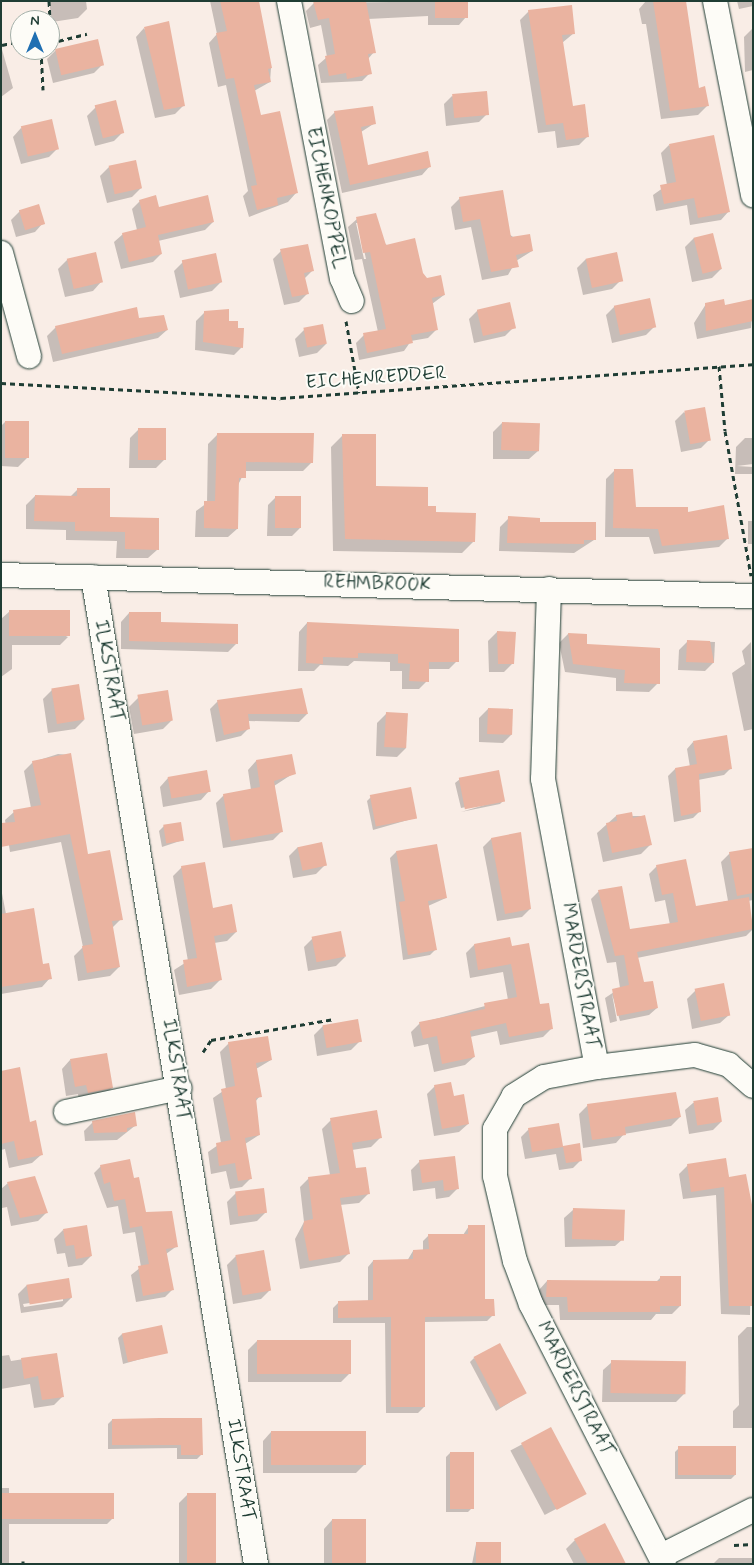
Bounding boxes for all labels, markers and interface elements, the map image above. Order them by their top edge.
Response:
north arrow [10,10,60,60]
text: N [30,12,40,30]
street label: EICHENKOPPEL [301,125,351,271]
street label: EICHENREDDER [305,362,447,394]
street label: REHMBROOK [323,571,431,597]
street label: ILKSTRAAT [89,618,129,724]
street label: MARDERSTRAAT [556,901,604,1051]
street label: ILKSTRAAT [157,1017,195,1123]
street label: MARDERSTRAAT [531,1318,619,1460]
street label: ILKSTRAAT [222,1417,260,1523]

